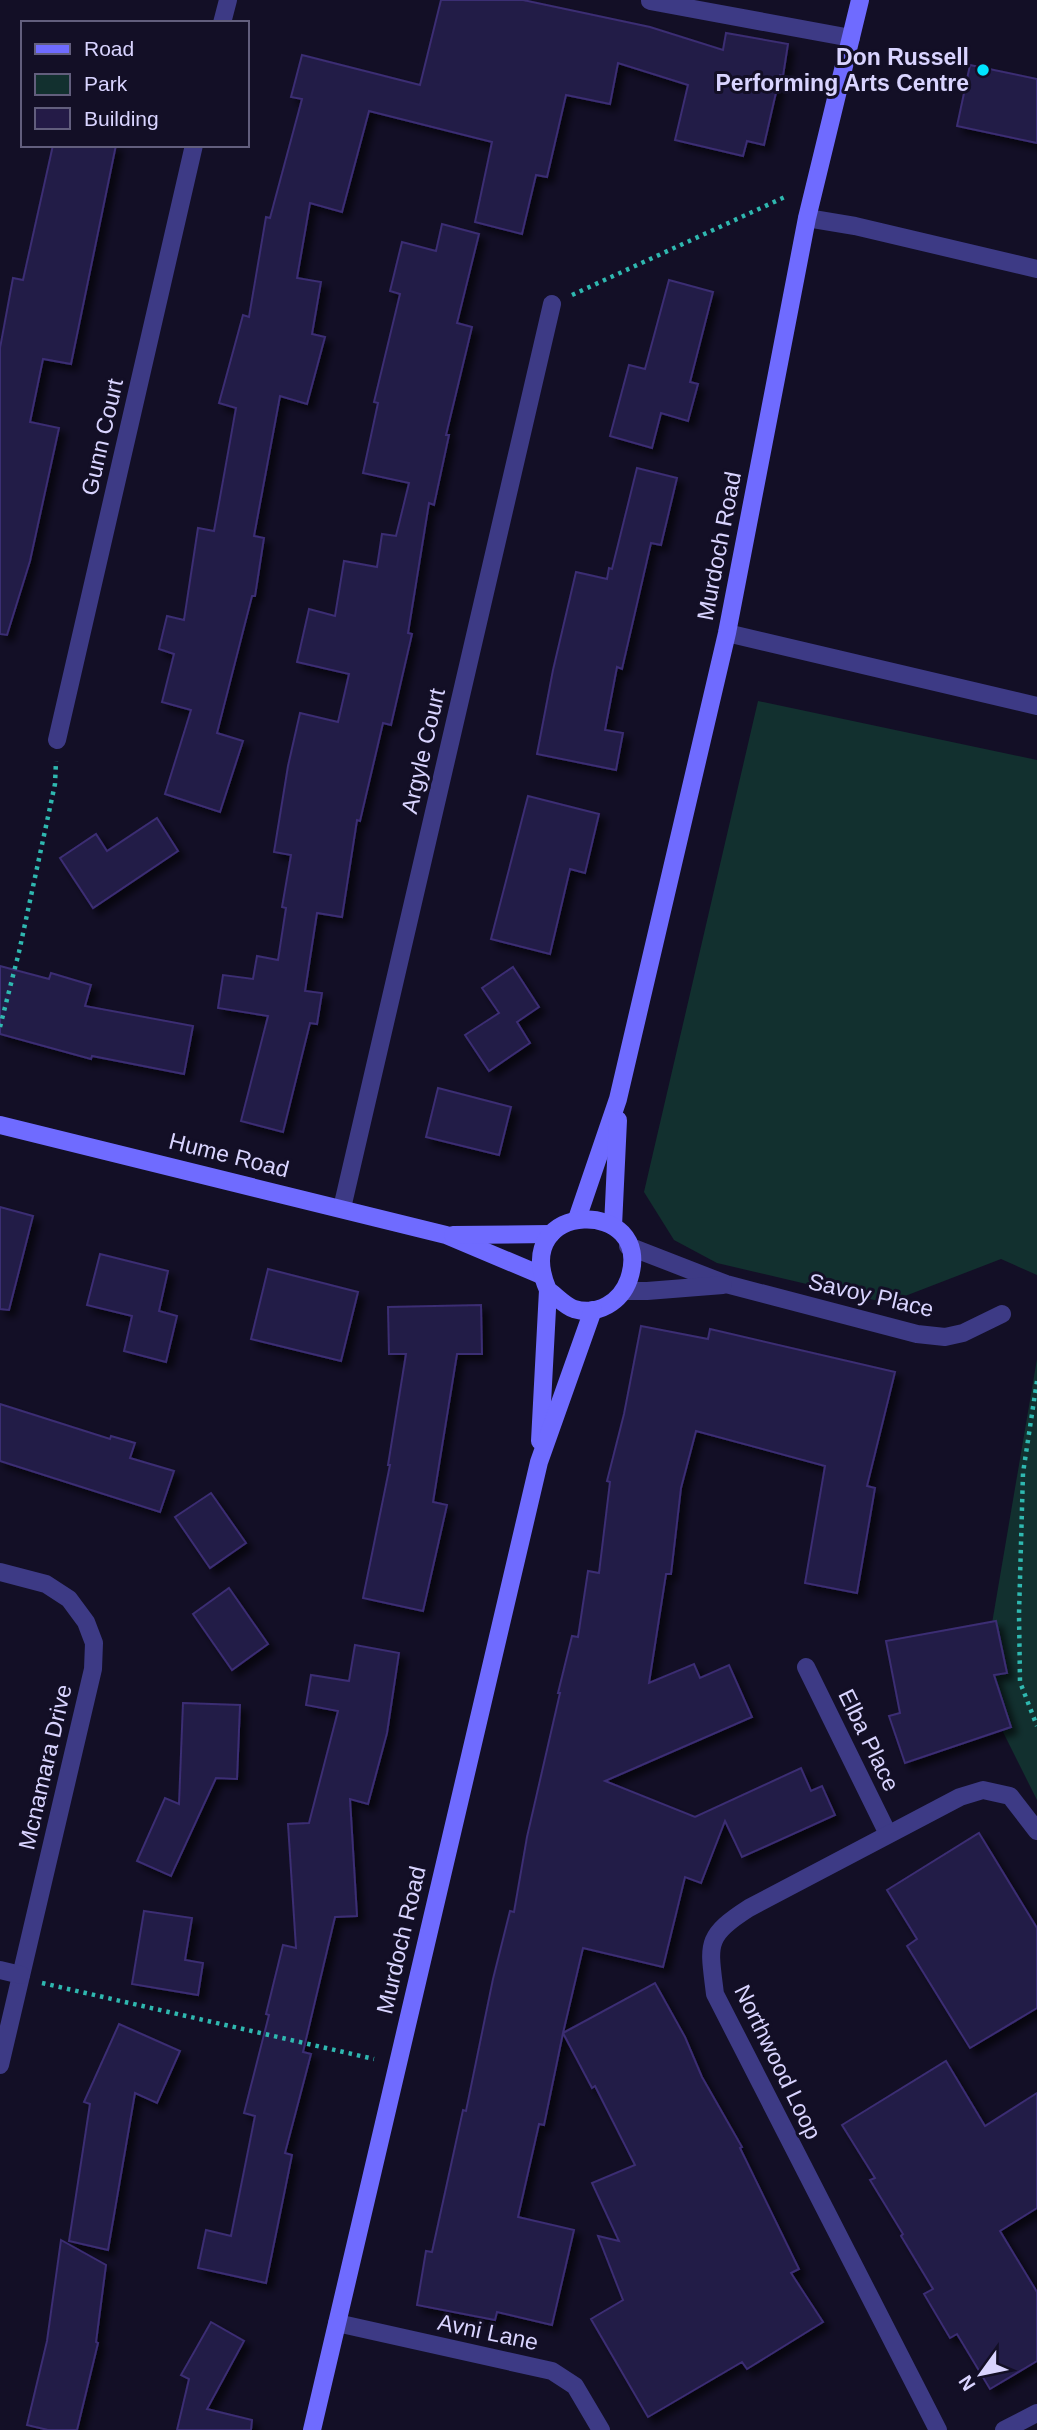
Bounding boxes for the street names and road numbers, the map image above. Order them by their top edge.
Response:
street label: Gunn Court [76,376,128,498]
street label: Murdoch Road [692,469,746,623]
street label: Argyle Court [396,685,450,816]
street label: Hume Road [166,1128,292,1182]
street label: Savoy Place [806,1268,936,1322]
street label: Mcnamara Drive [13,1682,77,1852]
street label: Elba Place [833,1685,905,1795]
street label: Murdoch Road [371,1864,431,2016]
street label: Northwood Loop [729,1980,827,2144]
street label: Avni Lane [435,2309,541,2355]

